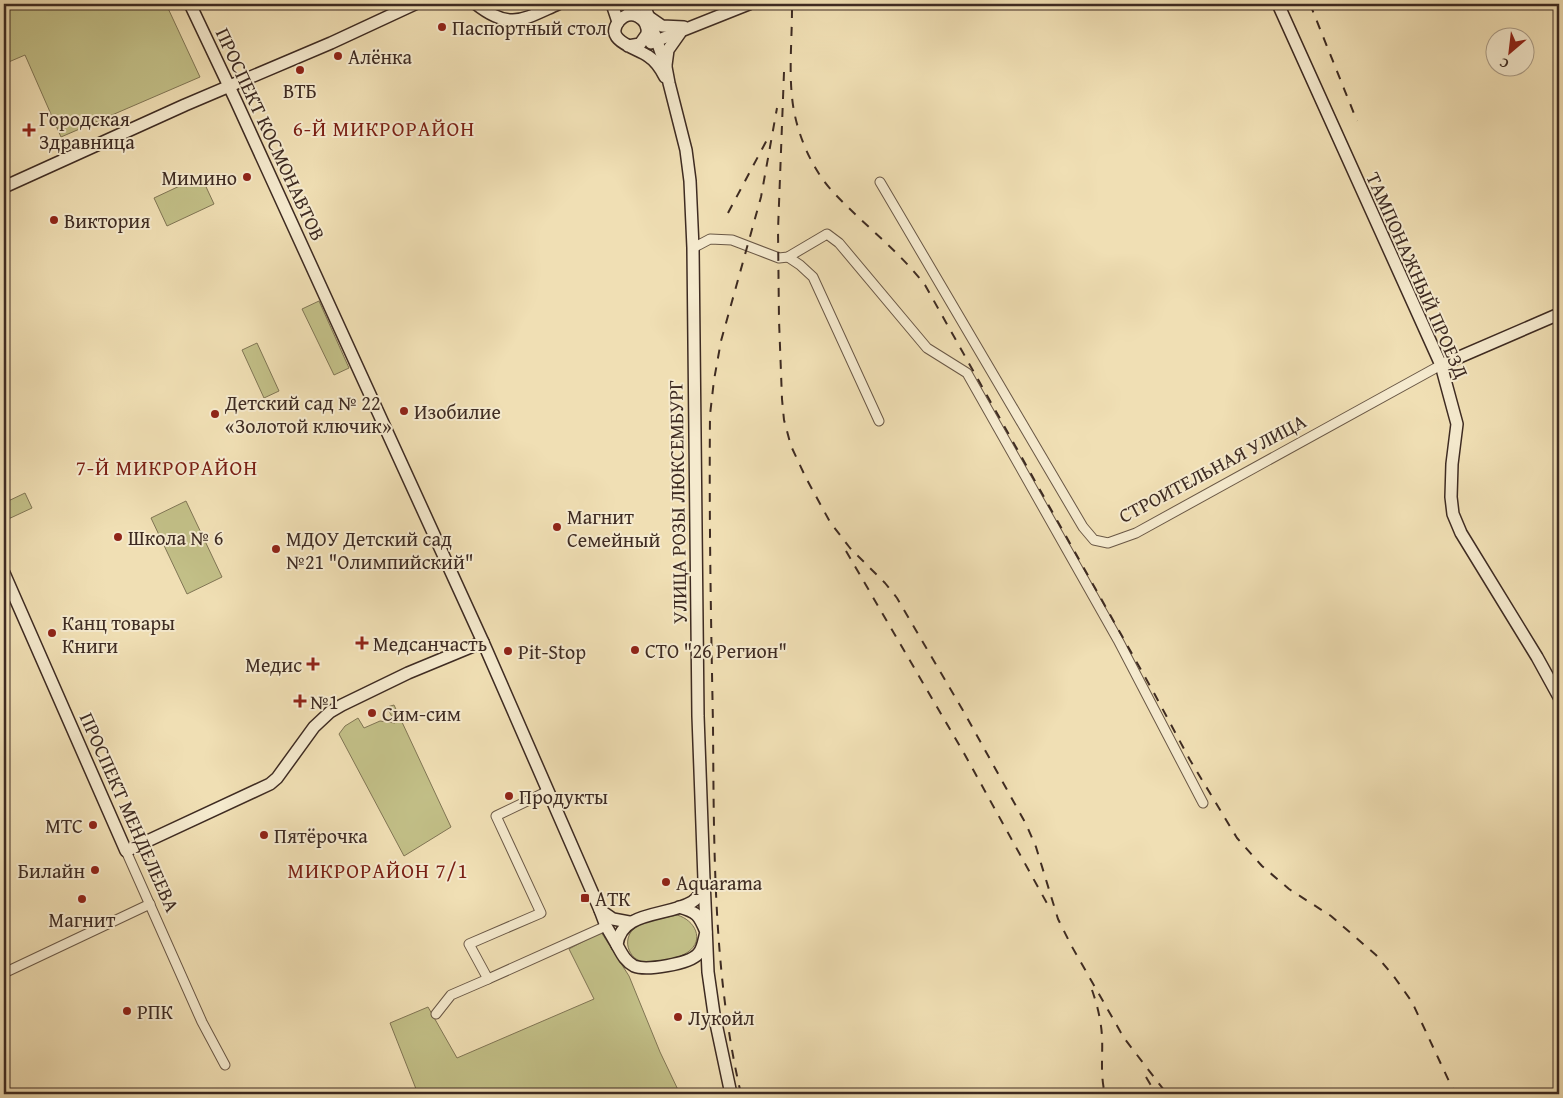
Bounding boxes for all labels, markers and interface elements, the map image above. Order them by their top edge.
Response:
place label: Паспортный стол [452,13,607,42]
marker: Паспортный стол [436,21,448,33]
street label: ПРОСПЕКТ КОСМОНАВТОВ [209,23,333,245]
north arrow [1486,28,1536,78]
place label: Алёнка [348,42,413,71]
marker: Алёнка [332,50,344,62]
text: С [1496,53,1512,74]
marker: ВТБ [294,64,306,76]
place label: ВТБ [283,76,317,105]
place label: Городская Здравница [39,104,135,156]
district label: 6-Й МИКРОРАЙОН [293,113,475,144]
marker: Городская Здравница [23,124,35,136]
place label: Мимино [161,163,237,192]
street label: ТАМПОНАЖНЫЙ ПРОЕЗД [1359,167,1477,383]
marker: Мимино [241,171,253,183]
place label: Виктория [64,206,150,235]
marker: Виктория [48,214,60,226]
street label: УЛИЦА РОЗЫ ЛЮКСЕМБУРГ [660,380,694,624]
place label: Детский сад № 22 «Золотой ключик» [224,388,392,440]
place label: Изобилие [414,397,501,426]
marker: Изобилие [398,405,410,417]
street label: СТРОИТЕЛЬНАЯ УЛИЦА [1113,406,1311,530]
marker: Детский сад № 22 «Золотой ключик» [209,408,221,420]
district label: 7-Й МИКРОРАЙОН [76,452,258,483]
place label: Магнит Семейный [567,502,660,554]
marker: Магнит Семейный [551,521,563,533]
place label: Школа № 6 [128,523,223,552]
place label: МДОУ Детский сад №21 "Олимпийский" [286,524,474,576]
marker: Школа № 6 [112,531,124,543]
marker: МДОУ Детский сад №21 "Олимпийский" [270,543,282,555]
place label: Канц товары Книги [62,608,175,660]
marker: Канц товары Книги [46,627,58,639]
place label: Медсанчасть [373,629,487,658]
marker: Медсанчасть [355,636,369,650]
place label: СТО "26 Регион" [645,636,787,665]
place label: Pit-Stop [518,637,586,666]
marker: СТО "26 Регион" [629,644,641,656]
marker: Pit-Stop [502,645,514,657]
place label: Медис [245,650,302,679]
marker: Медис [306,657,320,671]
place label: №1 [310,687,339,716]
marker: №1 [294,695,306,707]
place label: Сим-сим [382,699,461,728]
street label: ПРОСПЕКТ МЕНДЕЛЕЕВА [73,707,187,917]
marker: Сим-сим [366,707,378,719]
place label: Продукты [519,782,608,811]
marker: Продукты [503,790,515,802]
place label: МТС [45,811,83,840]
marker: МТС [87,819,99,831]
place label: Пятёрочка [274,821,368,850]
marker: Пятёрочка [258,829,270,841]
district label: МИКРОРАЙОН 7/1 [287,855,469,886]
place label: Билайн [18,856,85,885]
marker: Билайн [89,864,101,876]
place label: Aquarama [676,868,763,897]
marker: Aquarama [660,876,672,888]
place label: АТК [595,884,631,913]
marker: АТК [579,892,591,904]
marker: Магнит [76,893,88,905]
place label: Магнит [49,905,116,934]
place label: РПК [137,997,174,1026]
place label: Лукойл [688,1003,754,1032]
marker: РПК [121,1005,133,1017]
marker: Лукойл [672,1011,684,1023]

